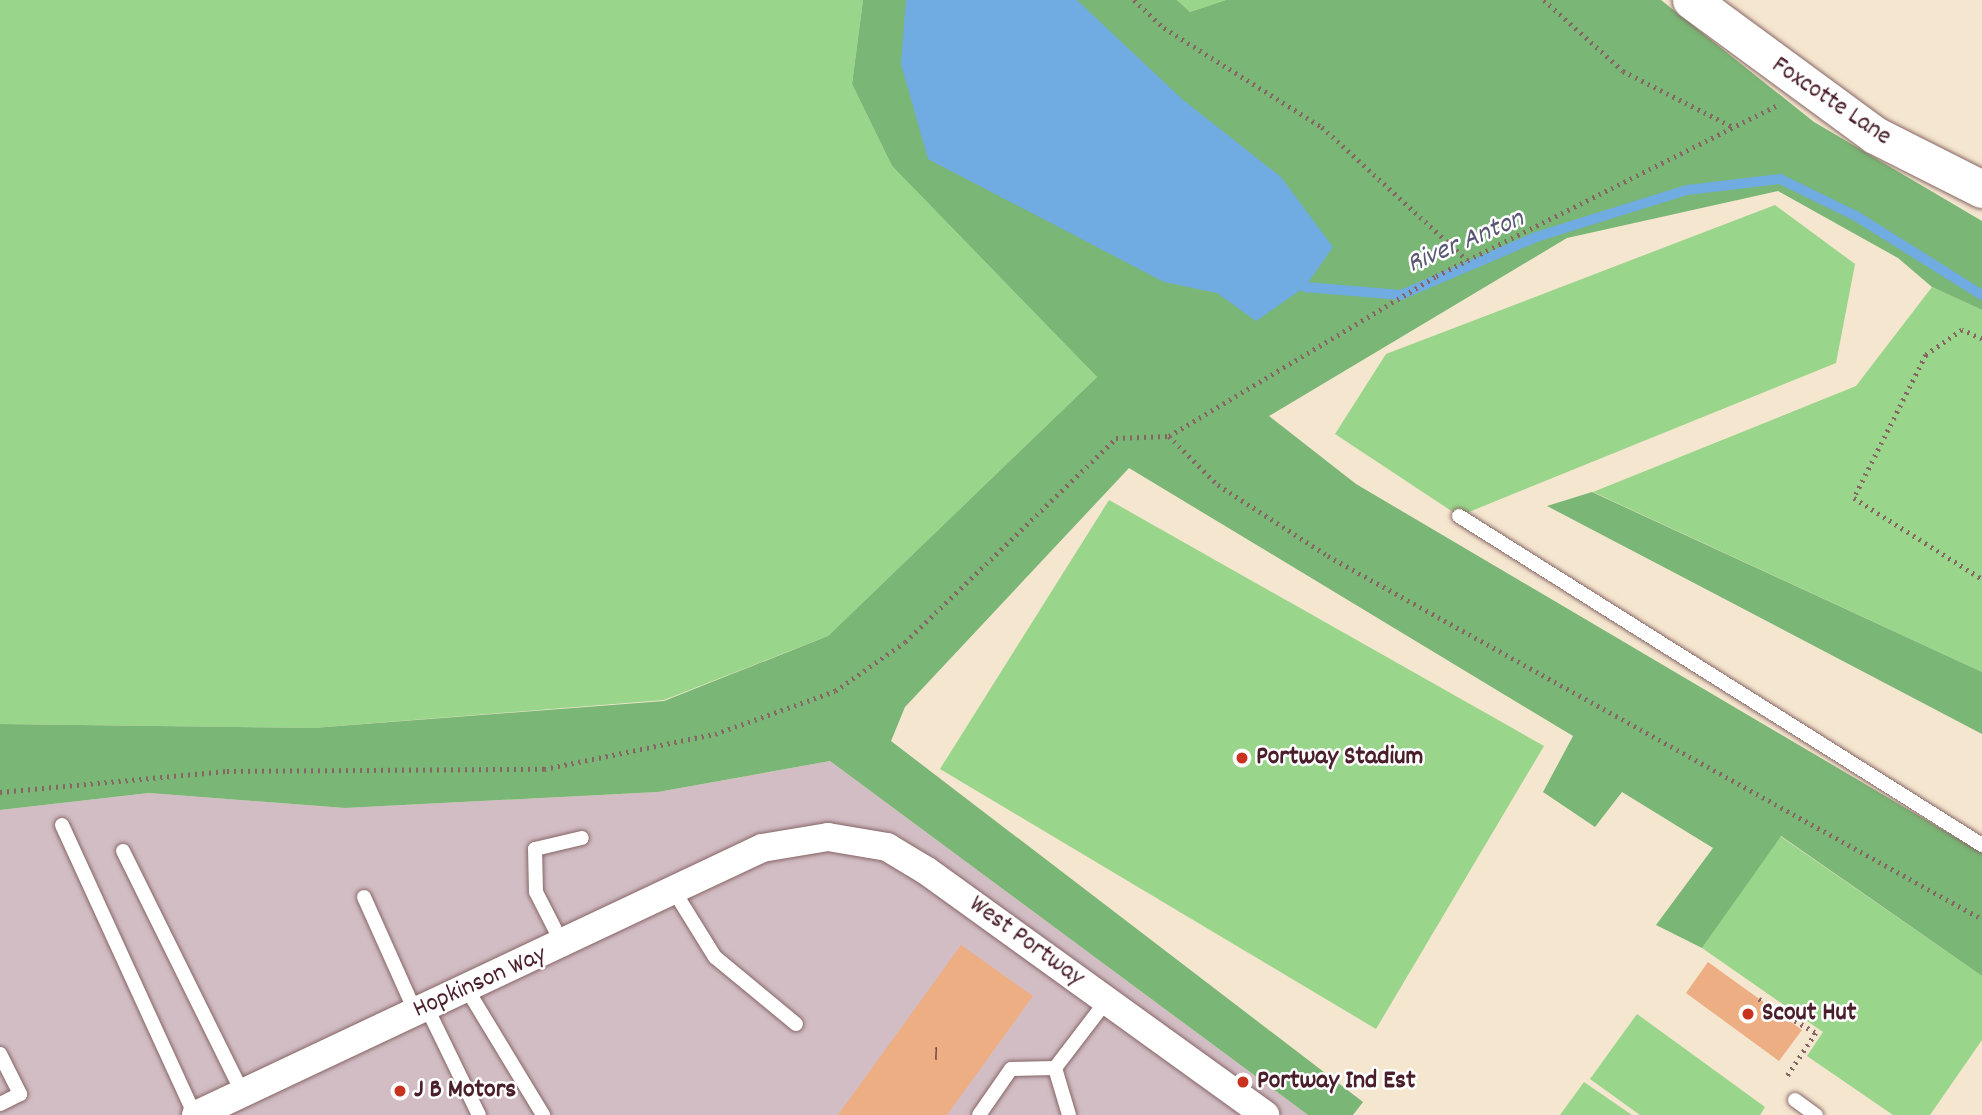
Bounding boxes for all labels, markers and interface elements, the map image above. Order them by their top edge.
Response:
street label: Foxcotte Lane [1765,51,1897,153]
water label: River Anton [1403,203,1529,283]
place label: Portway Stadium [1256,742,1423,774]
marker: Portway Stadium [1234,750,1250,766]
street label: West Portway [962,890,1090,994]
street label: Hopkinson Way [409,940,551,1026]
place label: Scout Hut [1762,998,1856,1030]
marker: Scout Hut [1740,1006,1756,1022]
house number: 1 [933,1042,939,1070]
place label: Portway Ind Est [1257,1066,1416,1098]
marker: Portway Ind Est [1235,1074,1251,1090]
place label: J B Motors [414,1075,516,1107]
marker: J B Motors [392,1083,408,1099]

